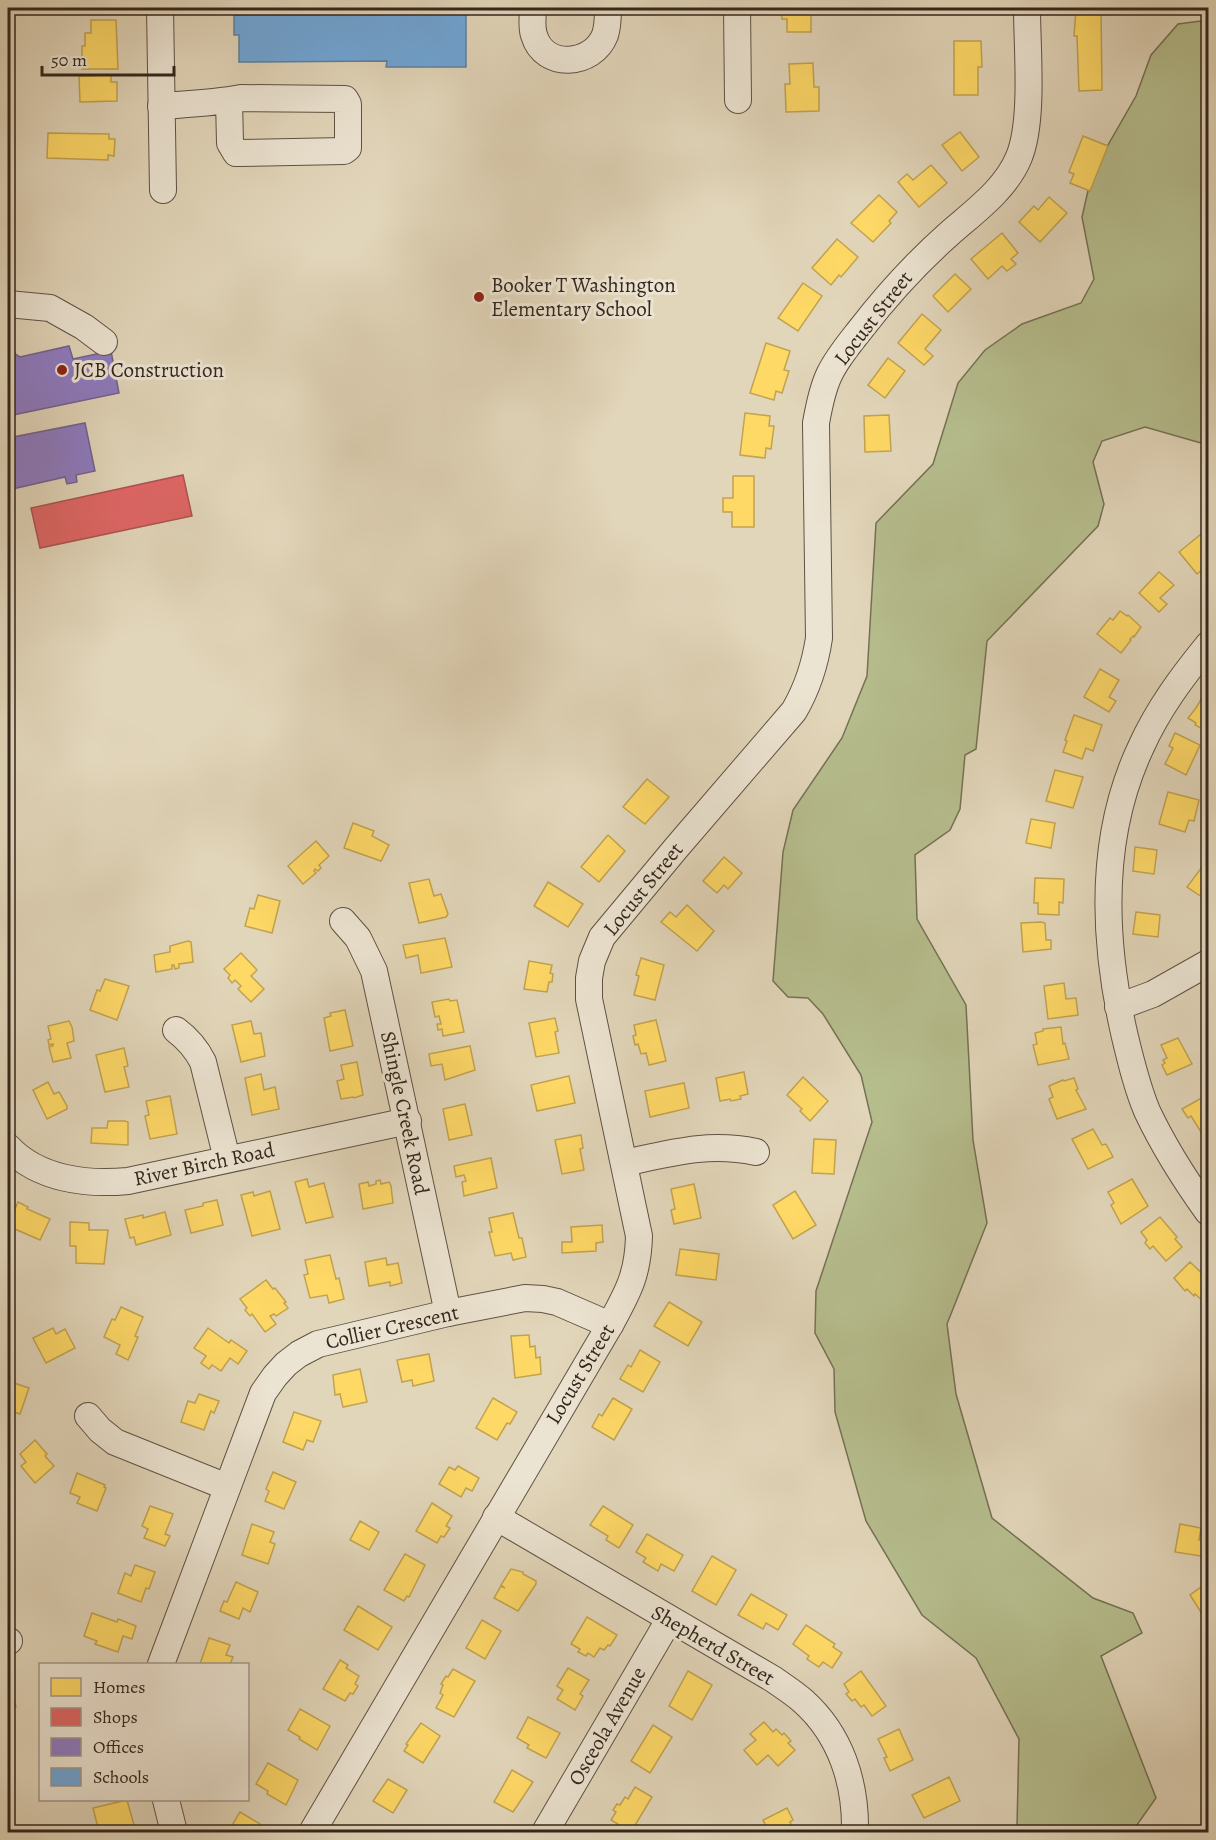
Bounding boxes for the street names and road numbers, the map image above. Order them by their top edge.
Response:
street label: Locust Street [827,265,919,371]
street label: Locust Street [597,836,689,942]
street label: Shingle Creek Road [374,1029,436,1198]
street label: River Birch Road [131,1135,278,1193]
street label: Collier Crescent [323,1298,461,1356]
street label: Locust Street [539,1319,621,1429]
street label: Shepherd Street [646,1598,780,1692]
street label: Osceola Avenue [562,1661,652,1791]

